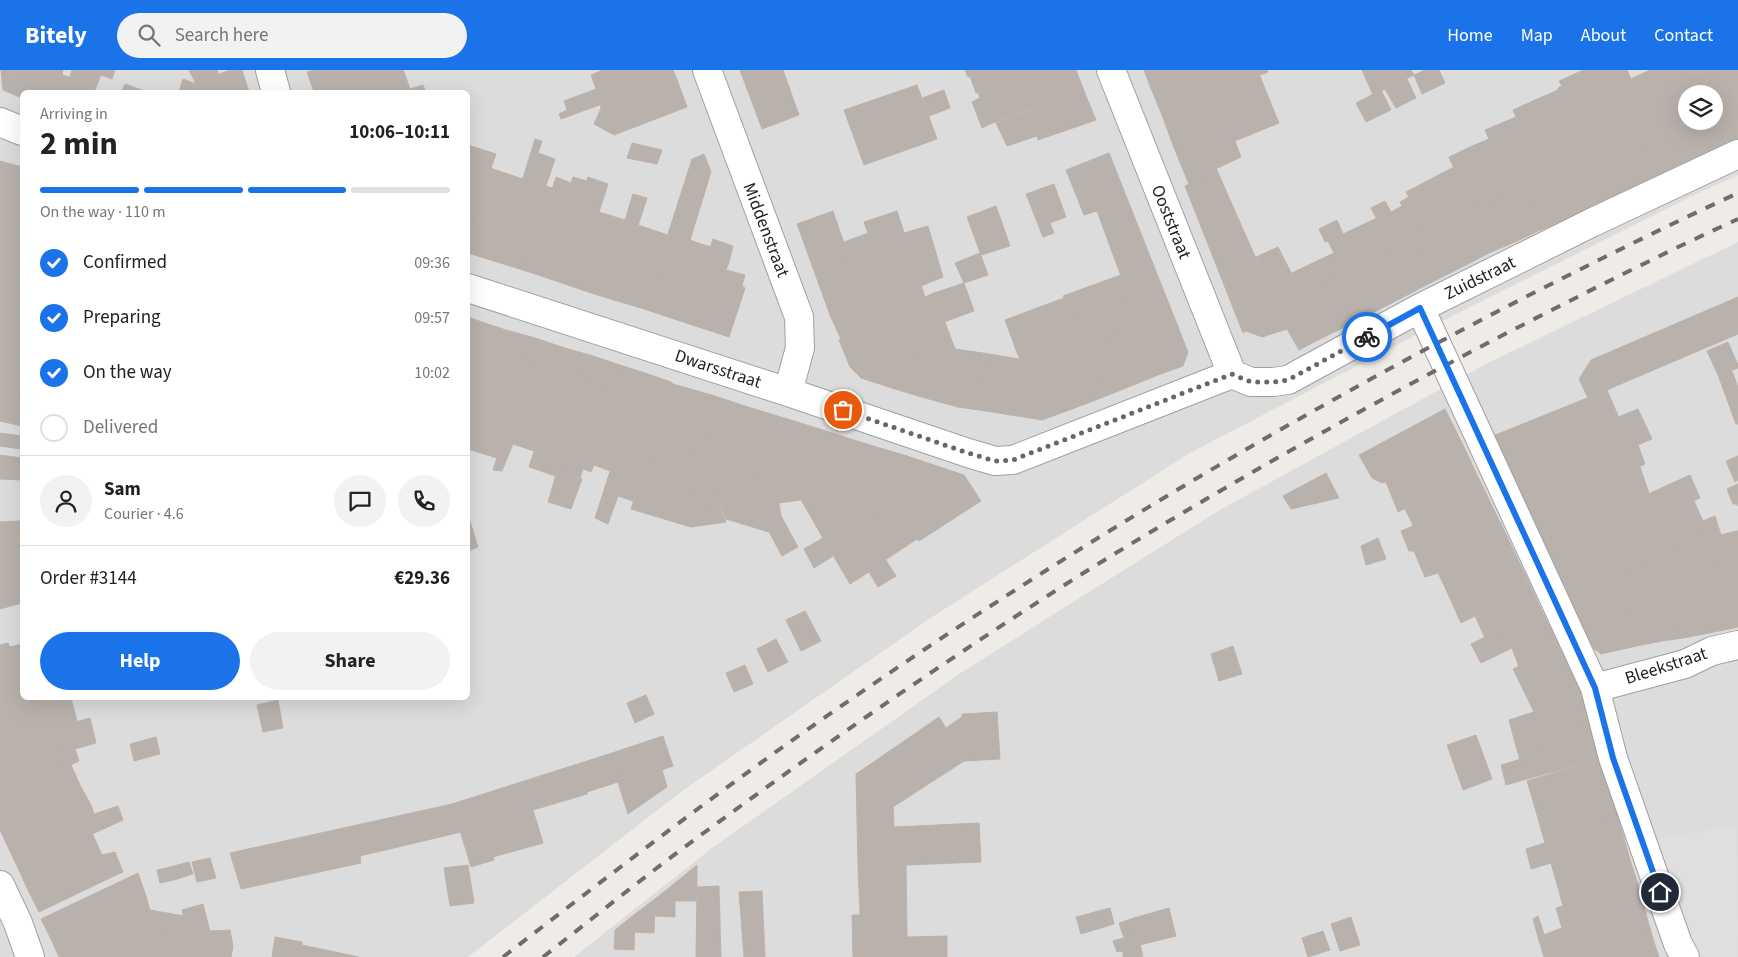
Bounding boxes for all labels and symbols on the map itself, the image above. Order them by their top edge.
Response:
street label: Middenstraat [737,179,795,281]
street label: Ooststraat [1145,181,1197,263]
street label: Zuidstraat [1440,250,1520,306]
courier [1342,312,1392,362]
street label: Dwarsstraat [671,343,765,395]
pin [822,389,864,431]
street label: Bleekstraat [1622,641,1710,691]
pin [1639,871,1681,913]

